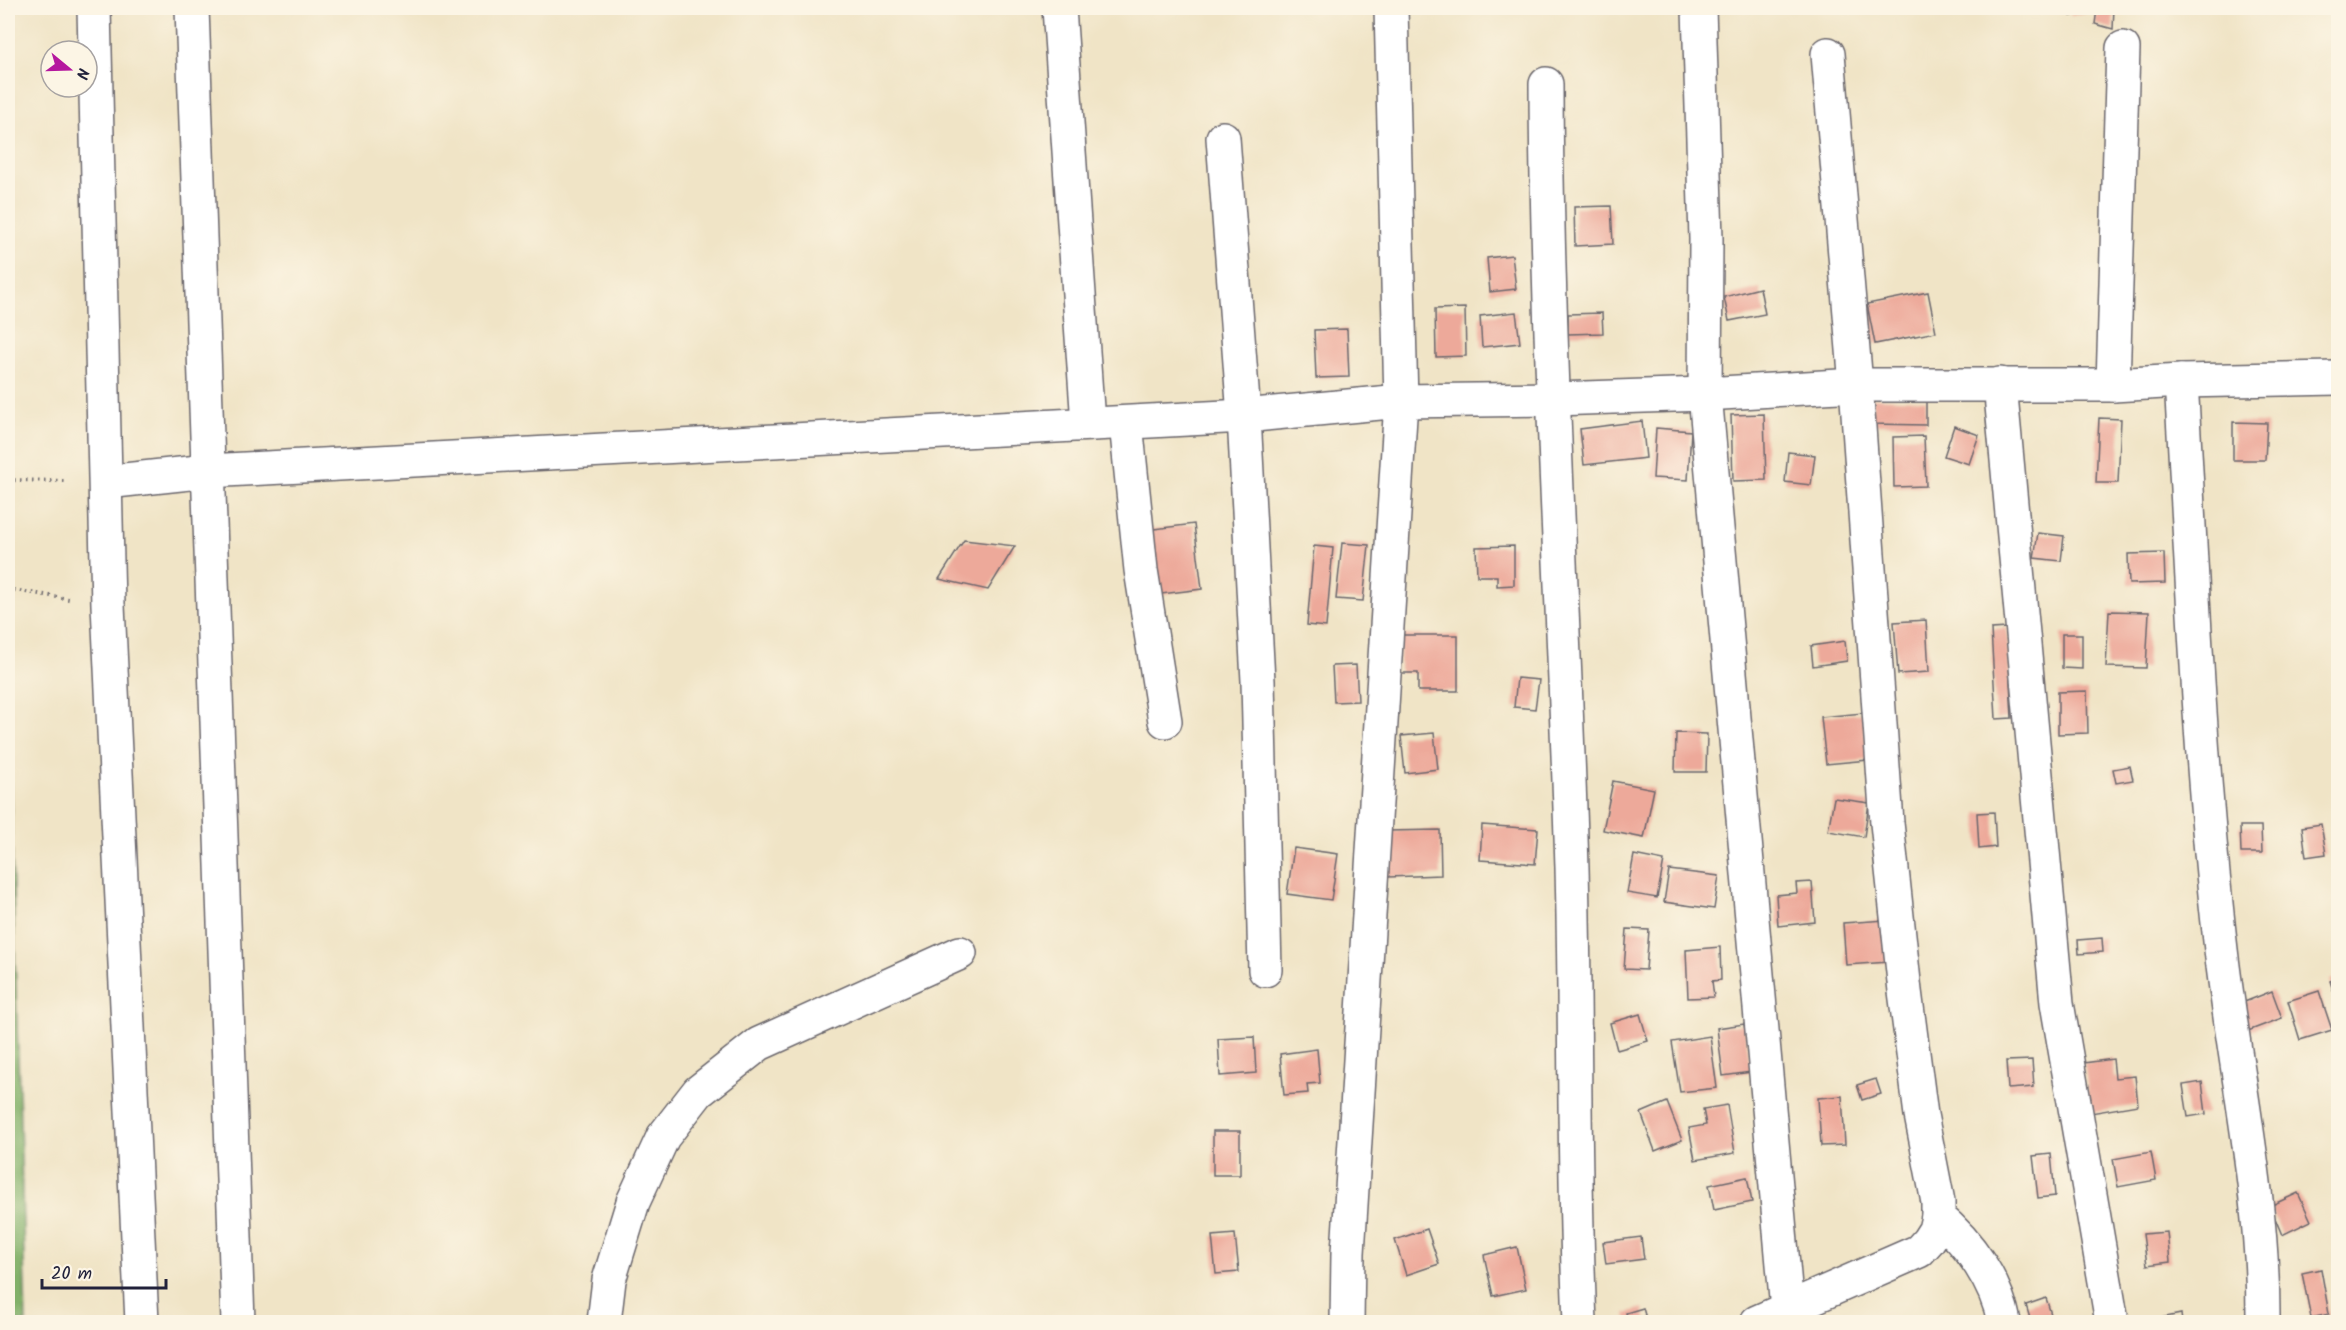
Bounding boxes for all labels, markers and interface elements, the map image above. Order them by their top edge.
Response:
north arrow [39,39,99,99]
text: N [68,65,95,82]
scale bar [42,1252,166,1290]
text: 20 m [51,1260,92,1289]

